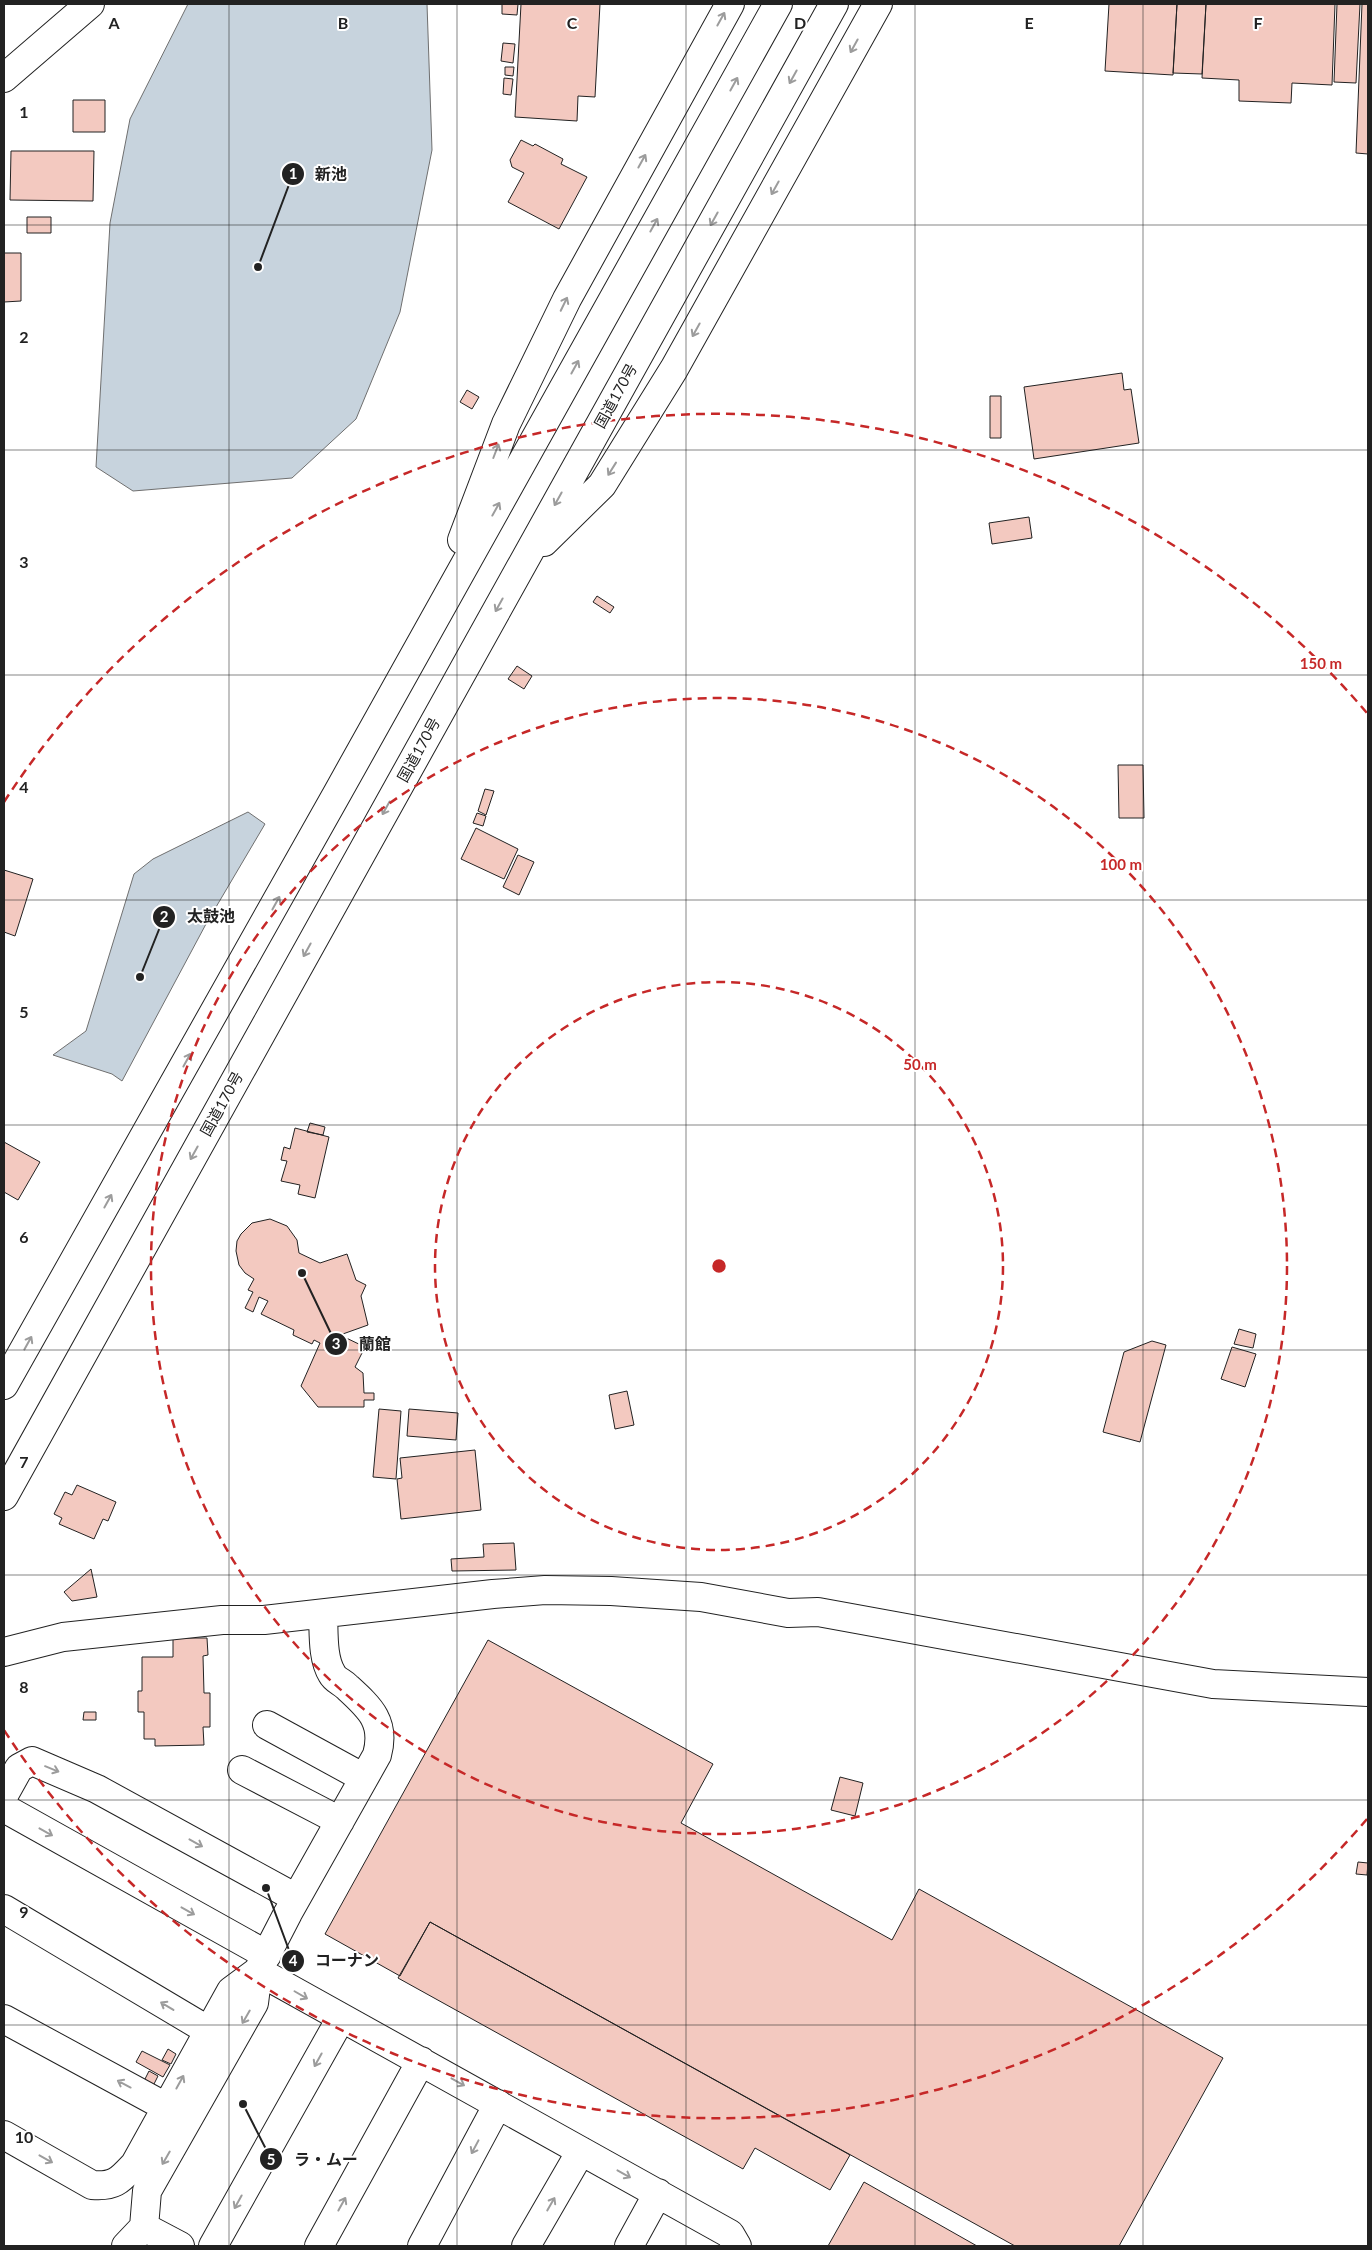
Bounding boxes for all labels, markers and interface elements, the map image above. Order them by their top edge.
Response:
one-way arrow [716,12,726,27]
text: A [107,13,120,32]
text: B [338,13,348,32]
text: C [567,13,578,32]
text: D [794,13,806,32]
text: E [1024,13,1034,32]
text: F [1253,13,1263,32]
one-way arrow [849,39,859,53]
one-way arrow [788,69,797,84]
one-way arrow [729,77,739,91]
text: 1 [19,102,29,121]
one-way arrow [637,154,647,169]
callout: 新池 [280,159,357,190]
text: 1 [289,164,297,182]
text: 新池 [315,164,347,183]
one-way arrow [770,180,779,195]
one-way arrow [709,211,718,226]
one-way arrow [649,218,659,233]
one-way arrow [560,297,570,312]
one-way arrow [690,322,700,337]
text: 2 [19,327,29,346]
one-way arrow [570,360,580,375]
street label: 国道170号 [590,360,640,431]
one-way arrow [492,444,501,460]
one-way arrow [606,462,616,476]
one-way arrow [553,491,563,505]
one-way arrow [491,502,501,517]
text: 3 [19,552,29,571]
one-way arrow [494,597,504,612]
text: 150 m [1300,654,1342,672]
street label: 国道170号 [393,714,443,785]
text: 4 [19,777,29,796]
one-way arrow [381,801,391,815]
text: 100 m [1100,855,1142,873]
one-way arrow [272,896,281,911]
callout: 太鼓池 [152,901,245,932]
text: 太鼓池 [187,906,235,925]
text: 2 [160,907,169,925]
one-way arrow [302,943,312,957]
text: 5 [19,1002,29,1021]
one-way arrow [183,1053,193,1068]
text: 50 m [903,1055,937,1073]
street label: 国道170号 [196,1068,246,1139]
one-way arrow [189,1146,199,1160]
one-way arrow [103,1195,113,1209]
text: 6 [19,1227,29,1246]
centre of rings [710,1257,728,1275]
callout: 蘭館 [324,1328,401,1359]
text: 3 [332,1334,340,1352]
text: 蘭館 [359,1334,391,1353]
one-way arrow [23,1336,33,1351]
text: 7 [19,1452,29,1471]
text: 8 [19,1677,29,1696]
one-way arrow [44,1765,59,1774]
one-way arrow [39,1827,54,1837]
one-way arrow [188,1839,203,1848]
text: 9 [19,1902,29,1921]
one-way arrow [181,1906,196,1916]
callout: コーナン [280,1945,389,1976]
text: コーナン [315,1950,379,1969]
text: 4 [289,1951,298,1969]
one-way arrow [293,1990,307,2000]
one-way arrow [160,2000,174,2010]
one-way arrow [241,2009,251,2024]
one-way arrow [312,2053,322,2067]
one-way arrow [176,2075,185,2090]
one-way arrow [451,2077,466,2087]
one-way arrow [117,2078,131,2088]
text: 10 [15,2127,33,2146]
one-way arrow [470,2140,480,2155]
callout: ラ・ムー [259,2144,368,2175]
text: ラ・ムー [294,2149,358,2168]
text: 5 [267,2150,275,2168]
one-way arrow [161,2151,171,2166]
one-way arrow [39,2155,53,2165]
one-way arrow [616,2170,630,2180]
one-way arrow [233,2195,243,2210]
one-way arrow [338,2197,348,2211]
one-way arrow [546,2197,556,2212]

